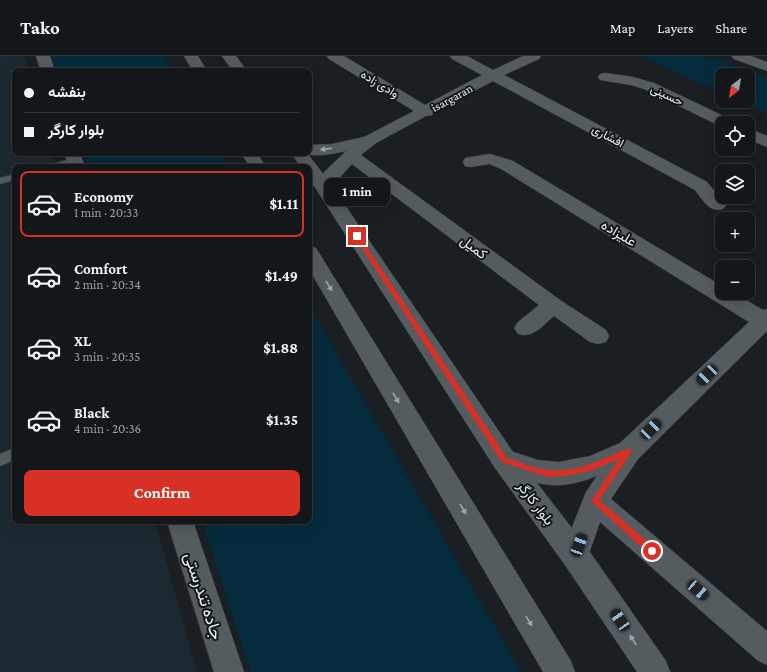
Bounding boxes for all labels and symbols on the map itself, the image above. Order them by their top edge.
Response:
street label: وادی زاده [358,67,402,102]
north arrow [715,68,755,108]
street label: isargaran [429,81,475,115]
street label: حسینی [648,81,686,110]
street label: افشاری [589,122,626,151]
one-way arrow [320,146,332,152]
callout: 1 min [324,178,390,206]
street label: علیزاده [598,216,640,251]
route end [348,227,366,245]
street label: کمیل [457,232,490,263]
one-way arrow [325,281,333,291]
car [694,362,720,388]
one-way arrow [392,392,399,404]
car [638,416,664,442]
street label: بلوار کارگر [513,477,558,529]
one-way arrow [459,503,466,515]
car [569,532,589,558]
route start [643,542,661,560]
street label: جاده تندرستی [180,550,227,642]
car [685,578,711,602]
car [608,607,632,633]
one-way arrow [526,615,533,627]
one-way arrow [629,635,637,645]

